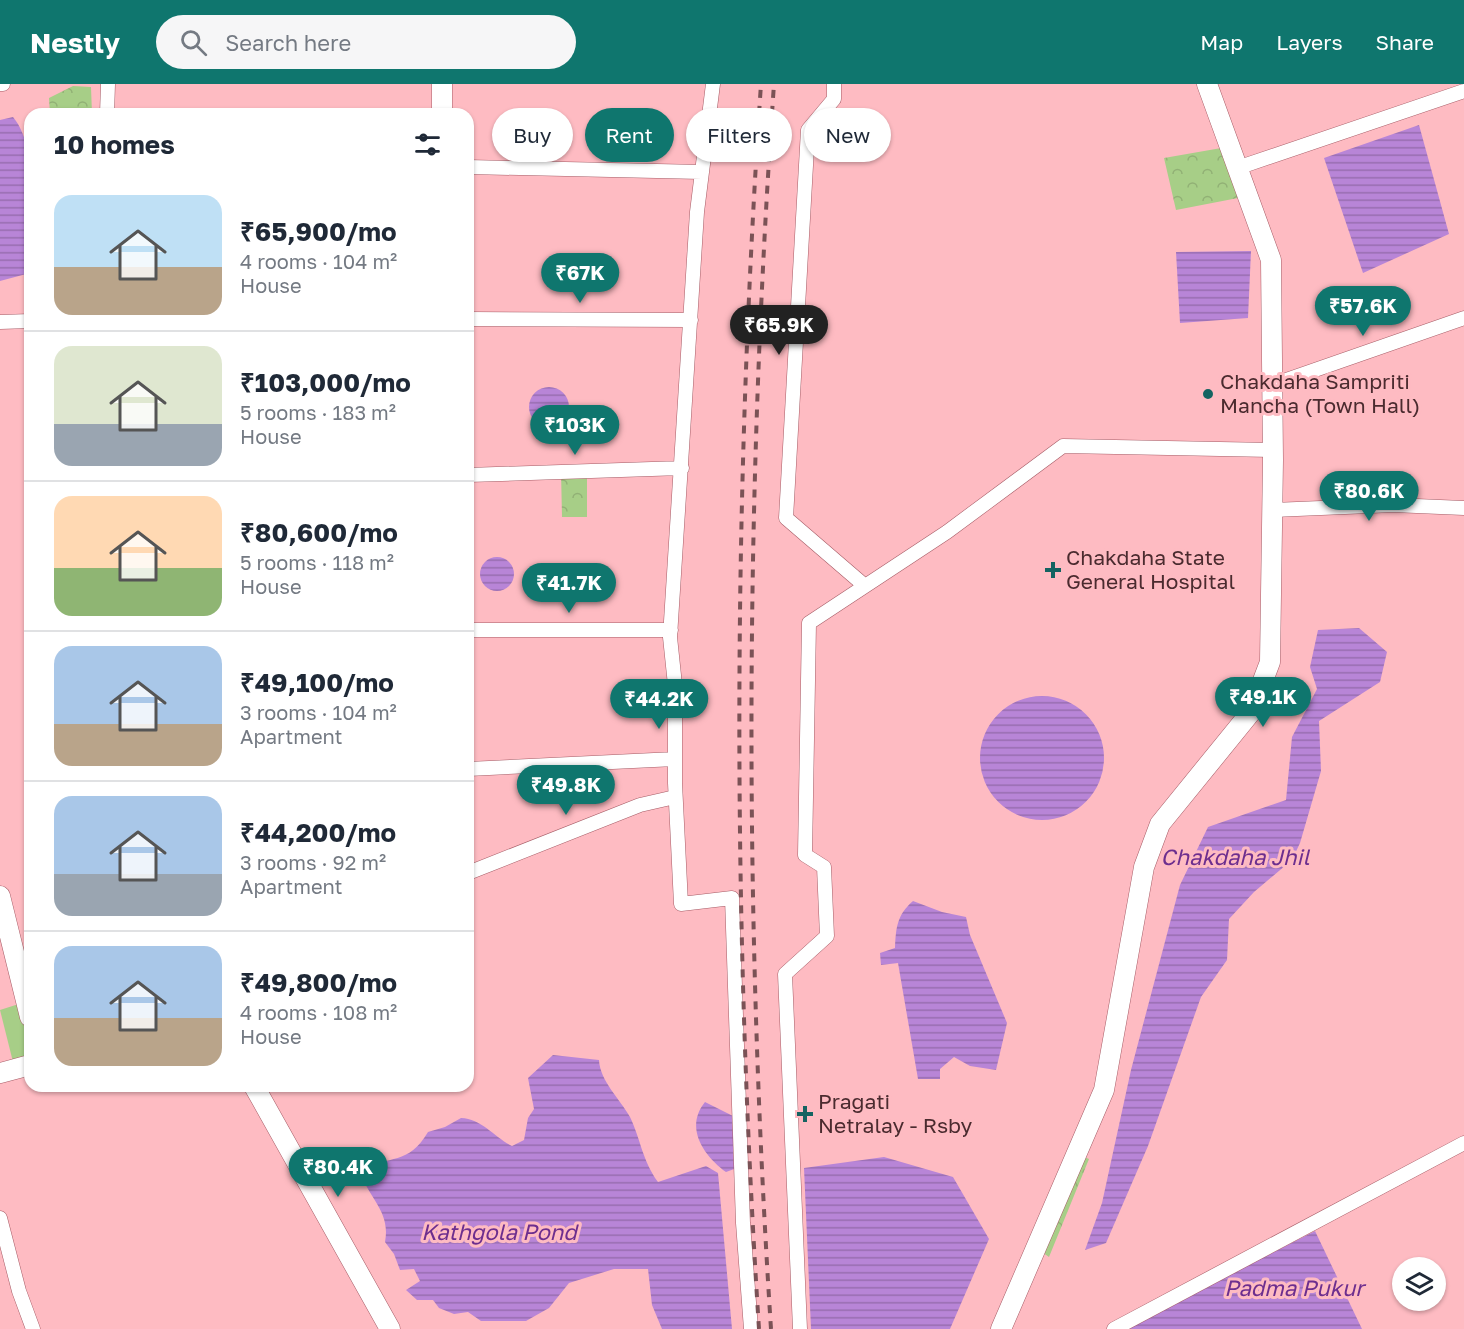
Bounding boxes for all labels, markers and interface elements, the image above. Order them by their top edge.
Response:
search box [156,15,576,69]
text: Nestly [30,26,120,59]
icon: search [177,26,210,59]
text: Search here [225,29,351,56]
text: Map [1200,29,1243,55]
text: Layers [1276,29,1343,55]
text: Share [1376,29,1434,55]
chip: Buy [492,108,573,162]
chip: Rent [585,108,674,162]
chip: Filters [686,108,792,162]
chip: New [804,108,891,162]
icon: filters [411,128,444,161]
text: 10 homes [54,129,175,160]
text: ₹65,900/mo [240,216,397,247]
icon: home [102,219,174,291]
text: 4 rooms · 104 m² [240,249,397,273]
pin: ₹67K [544,253,616,304]
text: ₹67K [555,260,605,284]
text: House [240,273,302,297]
pin: ₹57.6K [1314,286,1412,337]
text: ₹57.6K [1329,293,1397,317]
pin: ₹65.9K [730,305,828,356]
text: ₹65.9K [744,312,814,336]
text: ₹103,000/mo [240,367,411,398]
place label: Chakdaha Sampriti Mancha (Town Hall) [1220,368,1420,418]
icon: home [102,370,174,442]
marker: Chakdaha Sampriti Mancha (Town Hall) [1201,387,1215,401]
text: 5 rooms · 183 m² [240,400,396,424]
pin: ₹103K [533,405,617,456]
text: ₹103K [544,412,606,436]
text: House [240,424,302,448]
pin: ₹80.6K [1320,471,1418,522]
text: ₹80.6K [1334,478,1404,502]
text: ₹80,600/mo [240,517,398,548]
icon: home [102,520,174,592]
place label: Chakdaha State General Hospital [1066,544,1235,594]
text: 5 rooms · 118 m² [240,550,394,574]
marker: Chakdaha State General Hospital [1044,561,1062,579]
pin: ₹41.7K [520,563,618,614]
text: ₹41.7K [536,570,602,594]
text: House [240,574,302,598]
text: ₹49,100/mo [240,667,394,698]
icon: home [102,670,174,742]
pin: ₹49.1K [1214,677,1312,728]
pin: ₹44.2K [610,679,708,730]
text: ₹49.1K [1229,684,1297,708]
text: ₹44.2K [624,686,694,710]
text: 3 rooms · 104 m² [240,700,397,724]
text: Apartment [240,724,343,748]
pin: ₹49.8K [517,765,615,816]
text: ₹49.8K [531,772,601,796]
text: ₹44,200/mo [240,817,396,848]
icon: home [102,820,174,892]
water label: Chakdaha Jhil [1160,843,1310,870]
text: 3 rooms · 92 m² [240,850,386,874]
text: Apartment [240,874,343,898]
text: ₹49,800/mo [240,967,397,998]
icon: home [102,970,174,1042]
text: 4 rooms · 108 m² [240,1000,397,1024]
text: House [240,1024,302,1048]
place label: Pragati Netralay - Rsby [818,1088,973,1138]
marker: Pragati Netralay - Rsby [796,1105,814,1123]
pin: ₹80.4K [289,1147,387,1198]
text: ₹80.4K [303,1154,373,1178]
water label: Kathgola Pond [421,1218,579,1245]
map controls [1392,1257,1446,1311]
button: layers [1392,1257,1446,1311]
water label: Padma Pukur [1224,1274,1367,1301]

